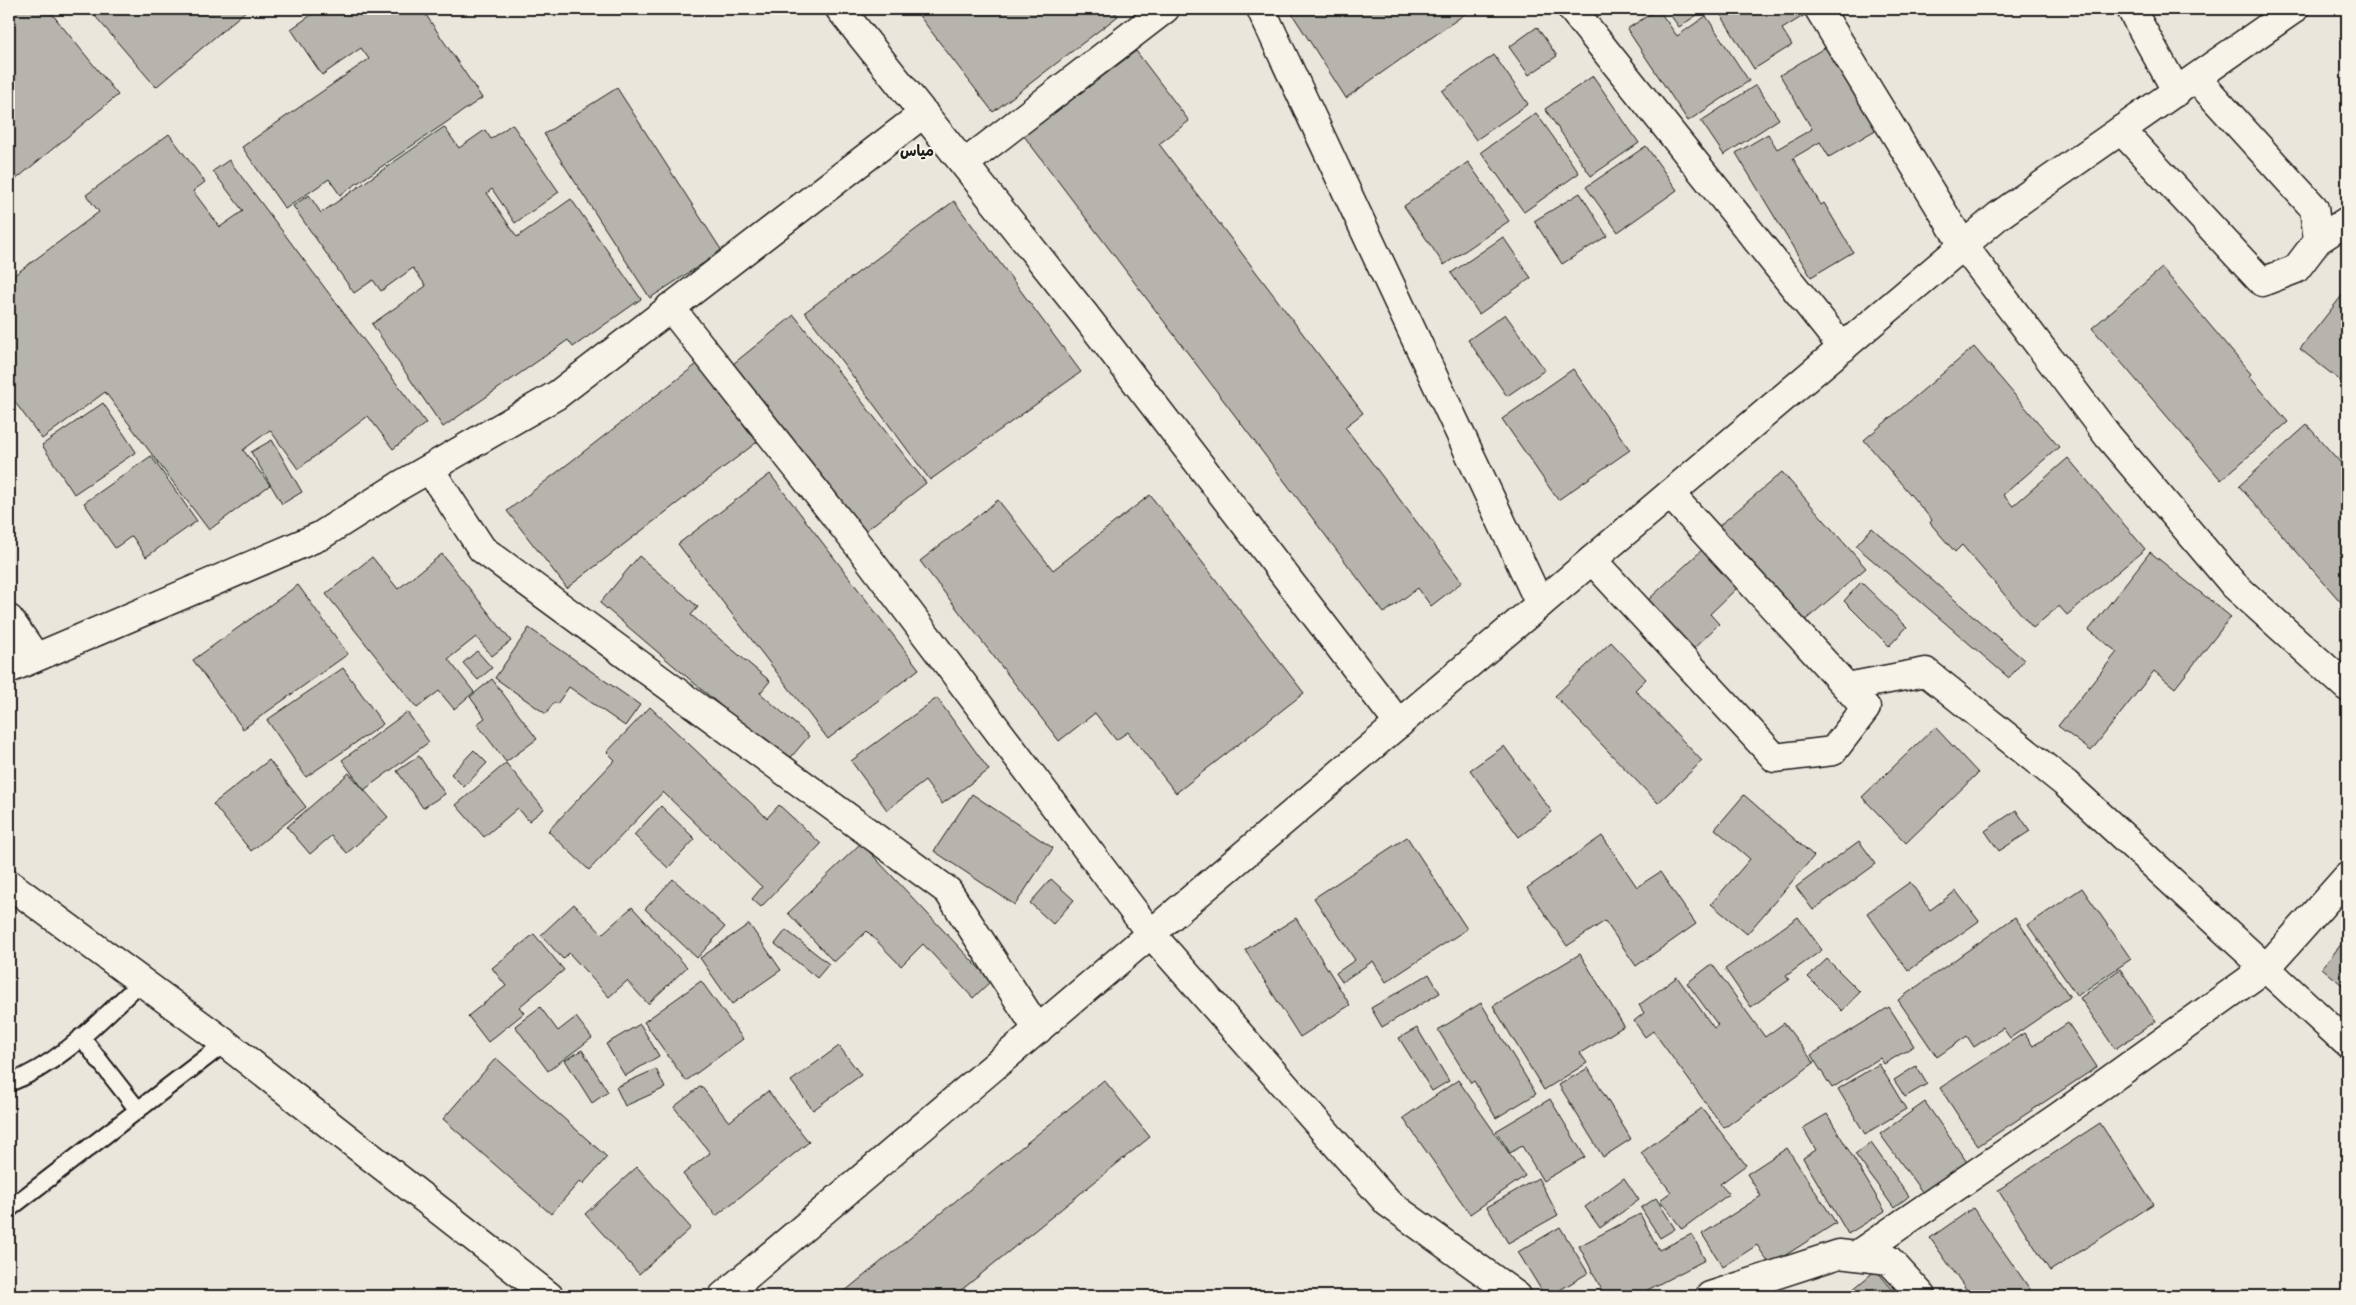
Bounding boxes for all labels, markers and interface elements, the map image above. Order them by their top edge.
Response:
district label: مياس [900,142,934,161]

